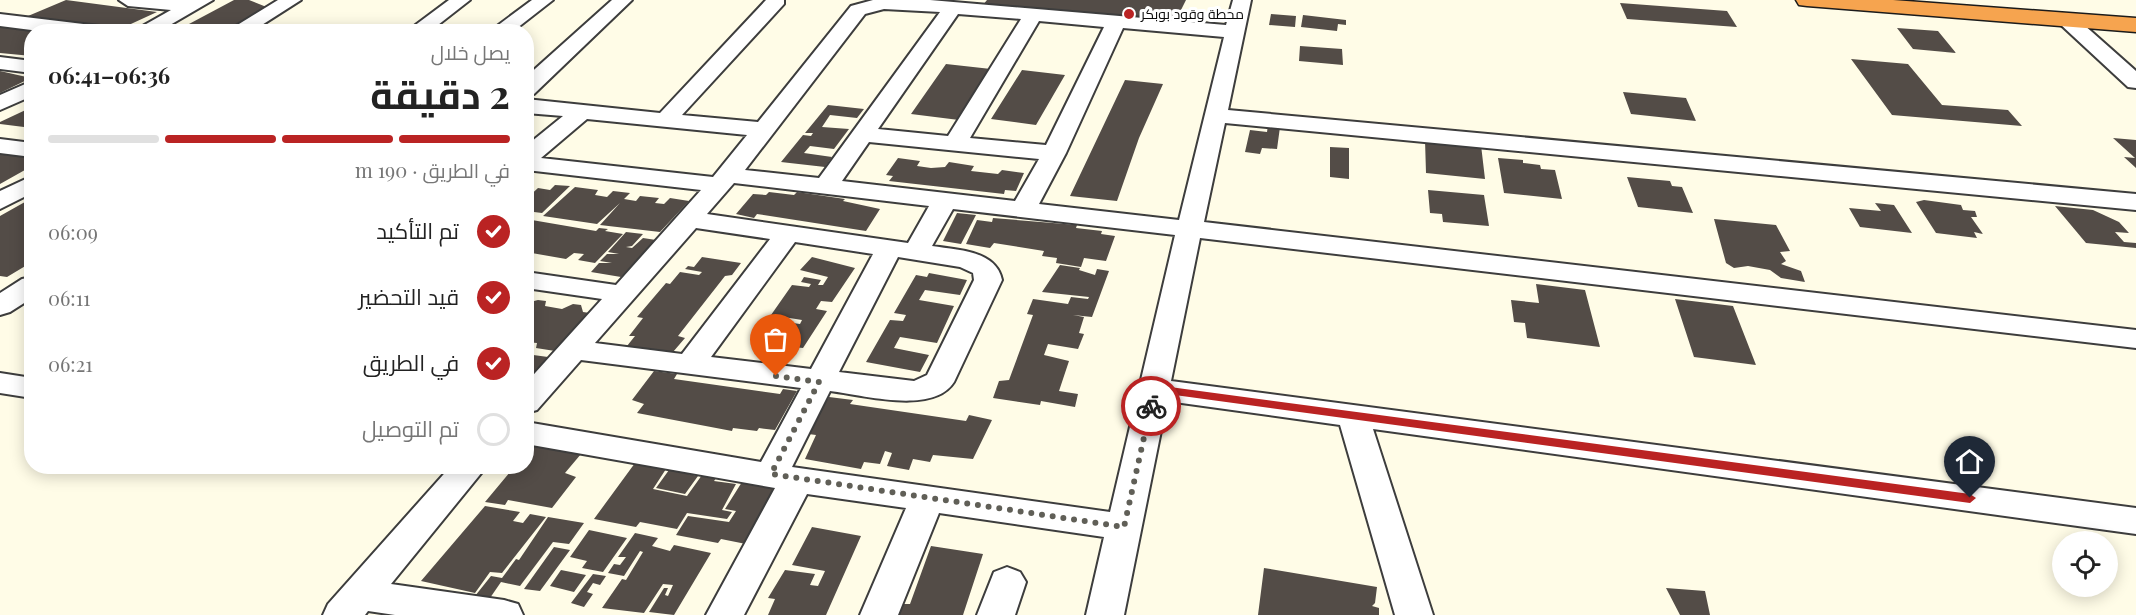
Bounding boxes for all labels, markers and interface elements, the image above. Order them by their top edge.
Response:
place label: محطة وقود بوبكر [1140,4,1244,23]
marker: محطة وقود بوبكر [1122,7,1136,21]
text: يصل خلال [431,38,510,65]
text: 06:36–06:41 [48,60,170,90]
text: 2 دقيقة [370,67,510,119]
text: في الطريق · 190 m [355,156,510,183]
text: تم التأكيد [376,215,459,245]
icon: check [477,215,510,248]
text: 06:09 [48,218,98,245]
text: قيد التحضير [358,281,459,311]
icon: check [477,281,510,314]
text: 06:11 [48,284,90,311]
pin [750,314,801,376]
icon: bag [759,323,792,356]
text: في الطريق [363,347,459,377]
icon: check [477,347,510,380]
text: 06:21 [48,350,93,377]
courier [1121,376,1181,436]
icon: bike [1135,390,1168,423]
text: تم التوصيل [362,413,459,443]
pin [1944,436,1995,498]
icon: home [1953,445,1986,478]
map controls [2052,531,2118,597]
button: locate [2052,531,2118,597]

